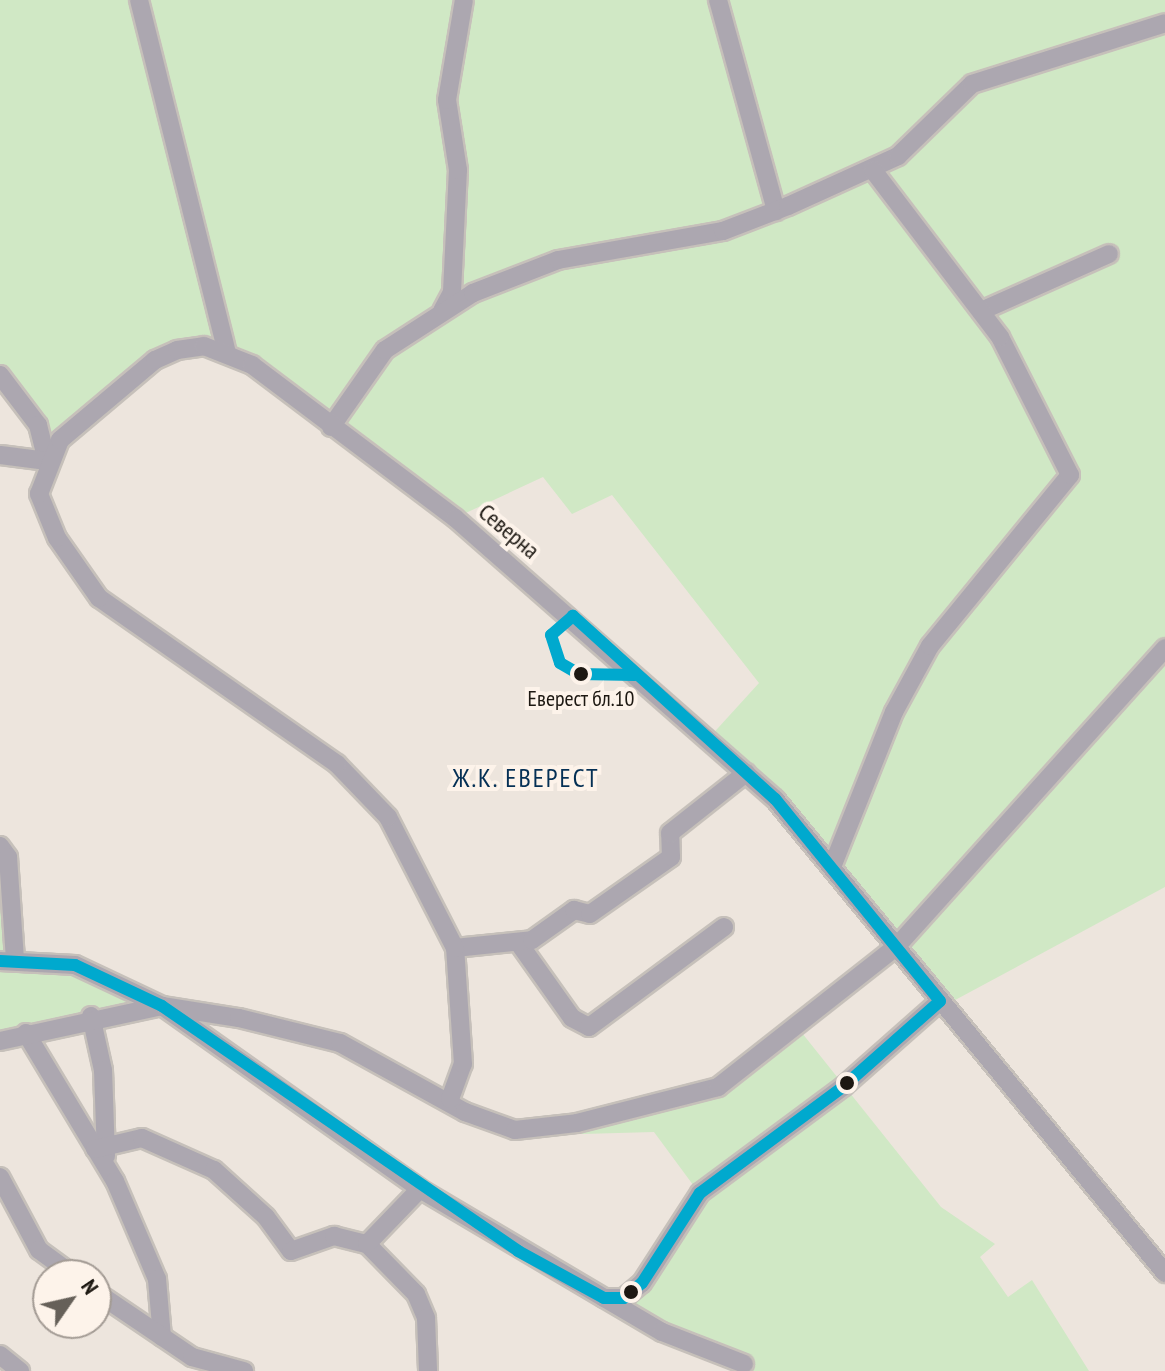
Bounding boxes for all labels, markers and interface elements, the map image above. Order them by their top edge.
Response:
street label: Северна [473,497,545,565]
marker: Еверест бл.10 [573,666,589,682]
place label: Еверест бл.10 [527,686,635,712]
district label: Ж.К. ЕВЕРЕСТ [452,762,600,794]
unlabelled marker [839,1075,855,1091]
north arrow [32,1259,112,1339]
text: N [75,1274,105,1299]
unlabelled marker [623,1284,639,1300]

